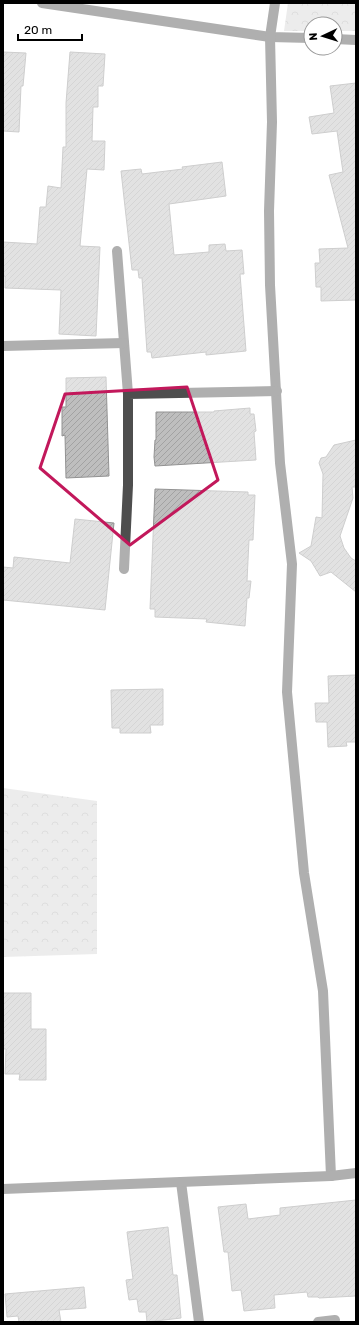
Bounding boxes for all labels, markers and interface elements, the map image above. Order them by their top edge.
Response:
scale bar [18,16,82,42]
north arrow [303,16,343,56]
text: 20 m [24,23,52,37]
text: N [307,32,320,41]

